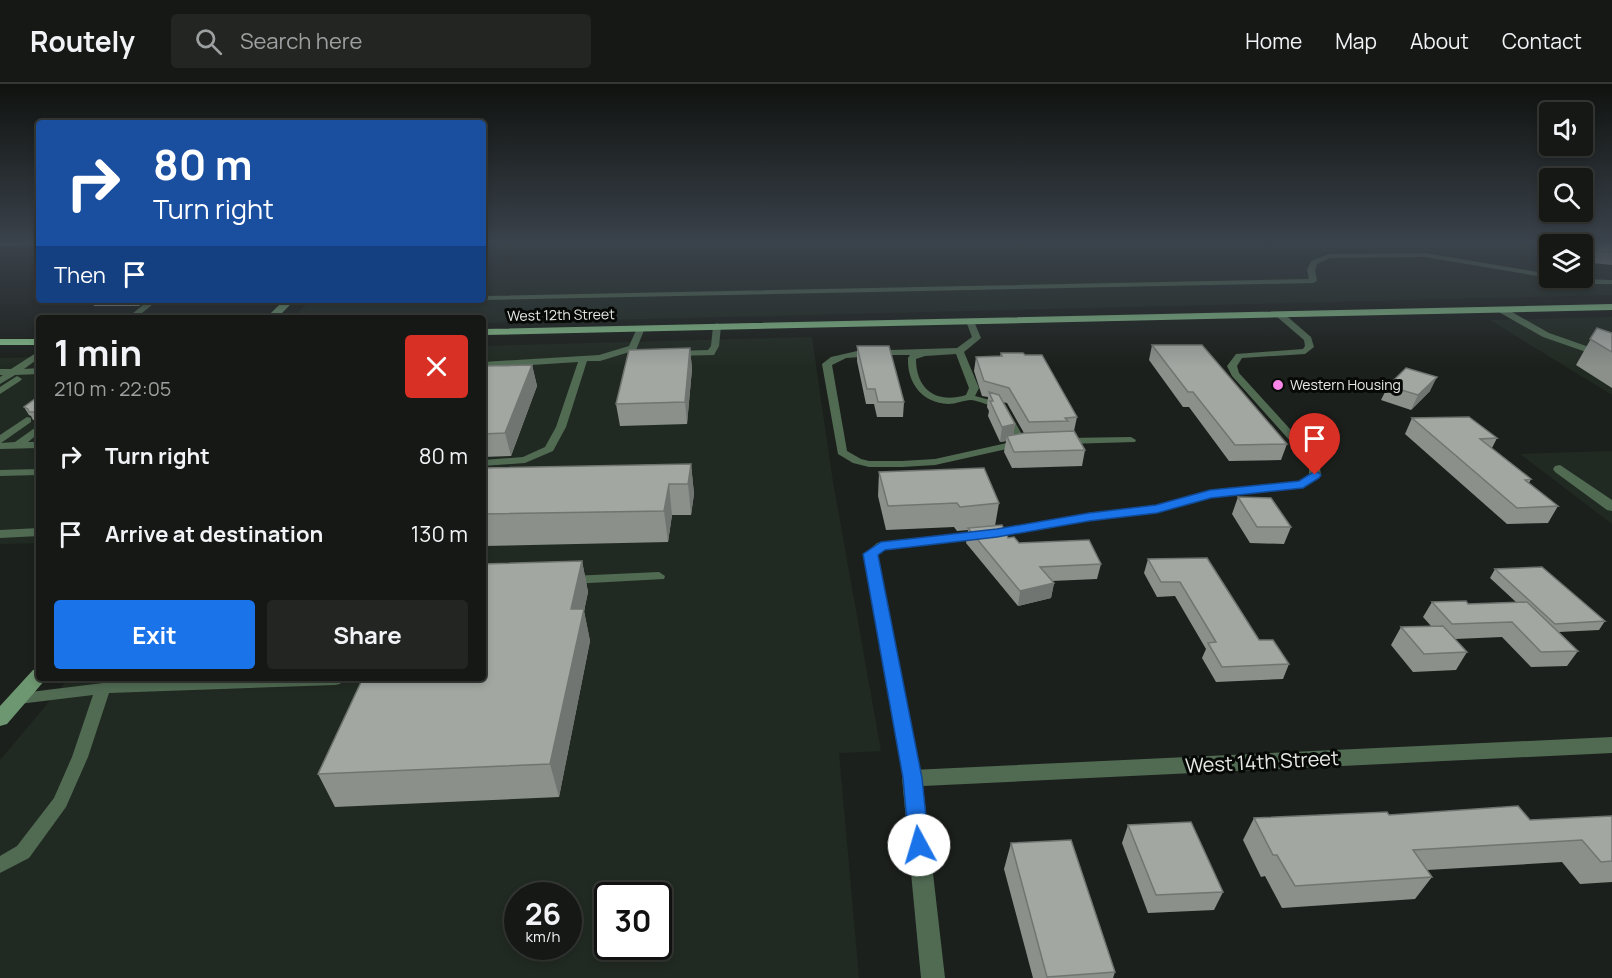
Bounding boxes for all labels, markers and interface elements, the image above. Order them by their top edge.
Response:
search box [171,14,591,68]
text: Routely [30,22,135,60]
icon: search [192,25,225,58]
text: Search here [240,26,362,56]
text: Home [1245,27,1302,55]
text: Map [1335,27,1377,55]
text: About [1410,27,1469,55]
text: Contact [1502,27,1582,55]
map controls [1539,102,1593,288]
button: sound [1539,102,1593,156]
text: 80 m [153,135,253,193]
icon: right [54,144,132,222]
button: search [1539,168,1593,222]
text: Turn right [153,190,274,227]
button: layers [1539,234,1593,288]
icon: arrive [118,258,151,291]
text: Then [54,260,106,290]
street label: West 12th Street [507,304,615,325]
text: 1 min [54,328,142,377]
button: close [405,335,468,398]
text: 210 m · 22:05 [54,375,171,402]
place label: Western Housing [1290,375,1401,394]
marker: Western Housing [1271,378,1285,392]
pin [1289,413,1340,475]
icon: arrive [1298,422,1331,455]
icon: right [54,440,87,473]
text: Turn right [105,441,210,471]
text: 80 m [419,441,468,471]
icon: arrive [54,518,87,551]
text: Arrive at destination [105,519,323,549]
text: 130 m [411,519,468,549]
button: Exit [54,600,255,669]
button: Share [267,600,468,669]
street label: West 14th Street [1184,744,1340,779]
position arrow [887,813,951,877]
speed limit sign: 30 [594,882,672,960]
text: 26 [525,893,561,934]
text: km/h [526,926,560,947]

